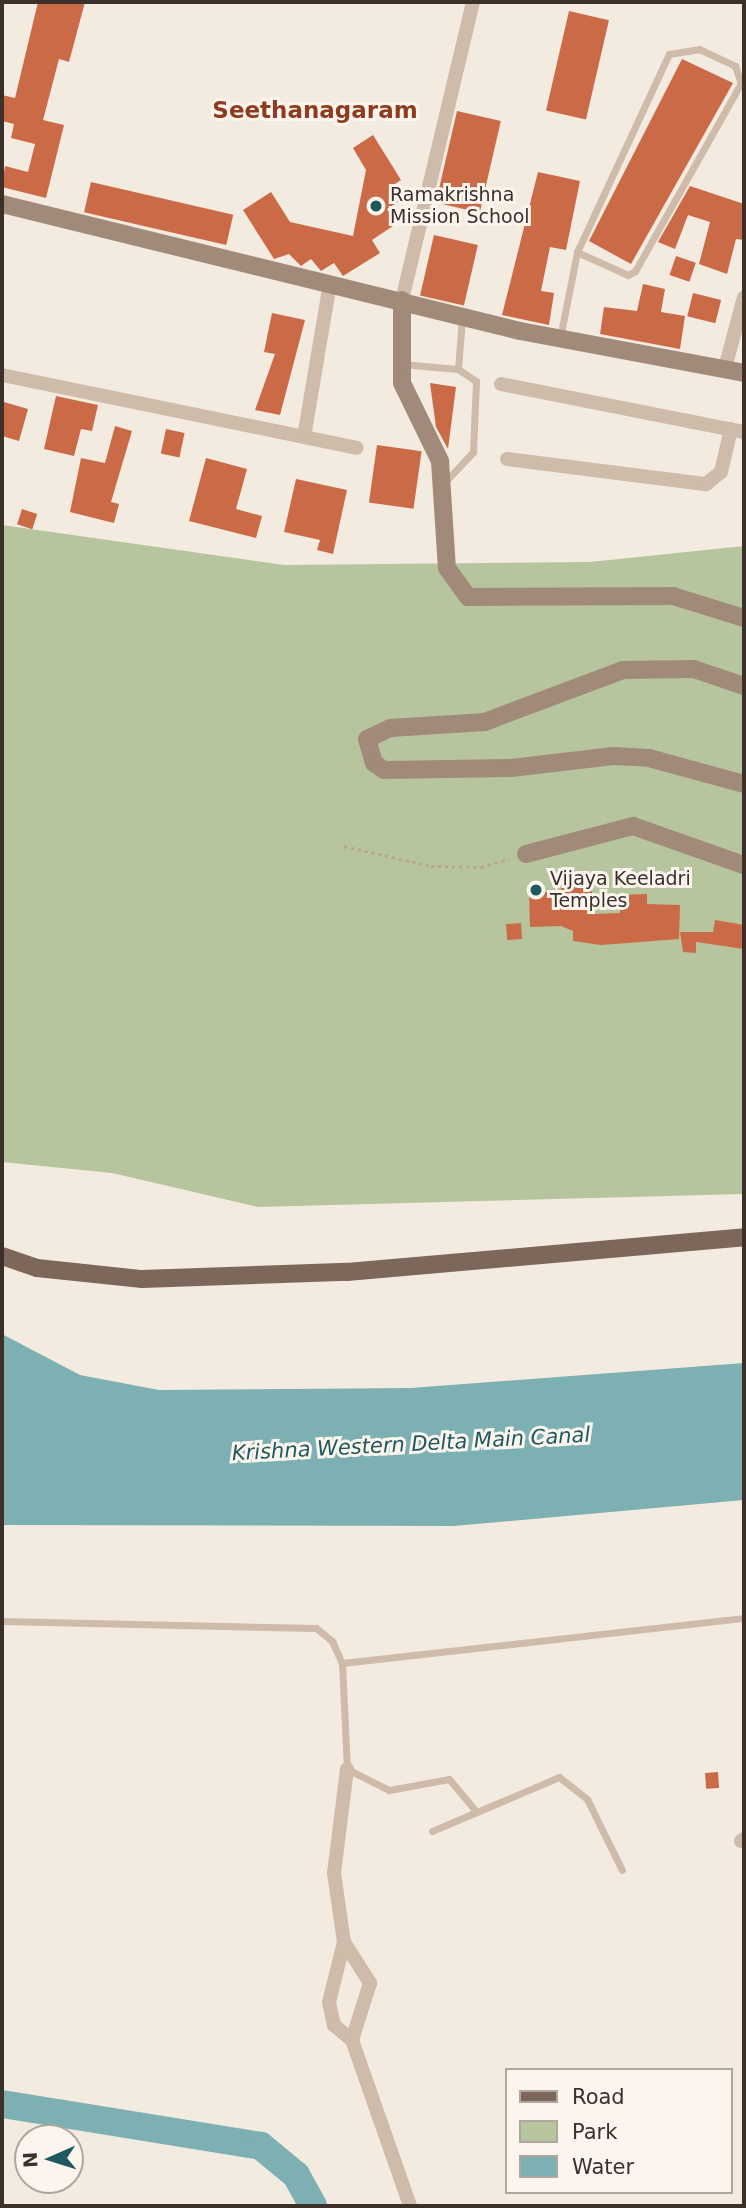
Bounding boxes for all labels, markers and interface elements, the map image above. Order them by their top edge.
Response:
district label: Seethanagaram [212,96,418,124]
place label: Ramakrishna Mission School [390,184,530,228]
marker: Ramakrishna Mission School [368,198,384,214]
place label: Vijaya Keeladri Temples [550,868,691,912]
marker: Vijaya Keeladri Temples [528,882,544,898]
water label: Krishna Western Delta Main Canal [231,1422,591,1466]
legend [504,2068,732,2194]
text: Road [572,2085,625,2109]
text: Park [572,2120,617,2144]
north arrow [14,2124,84,2194]
text: N [19,2151,41,2169]
text: Water [572,2155,634,2179]

